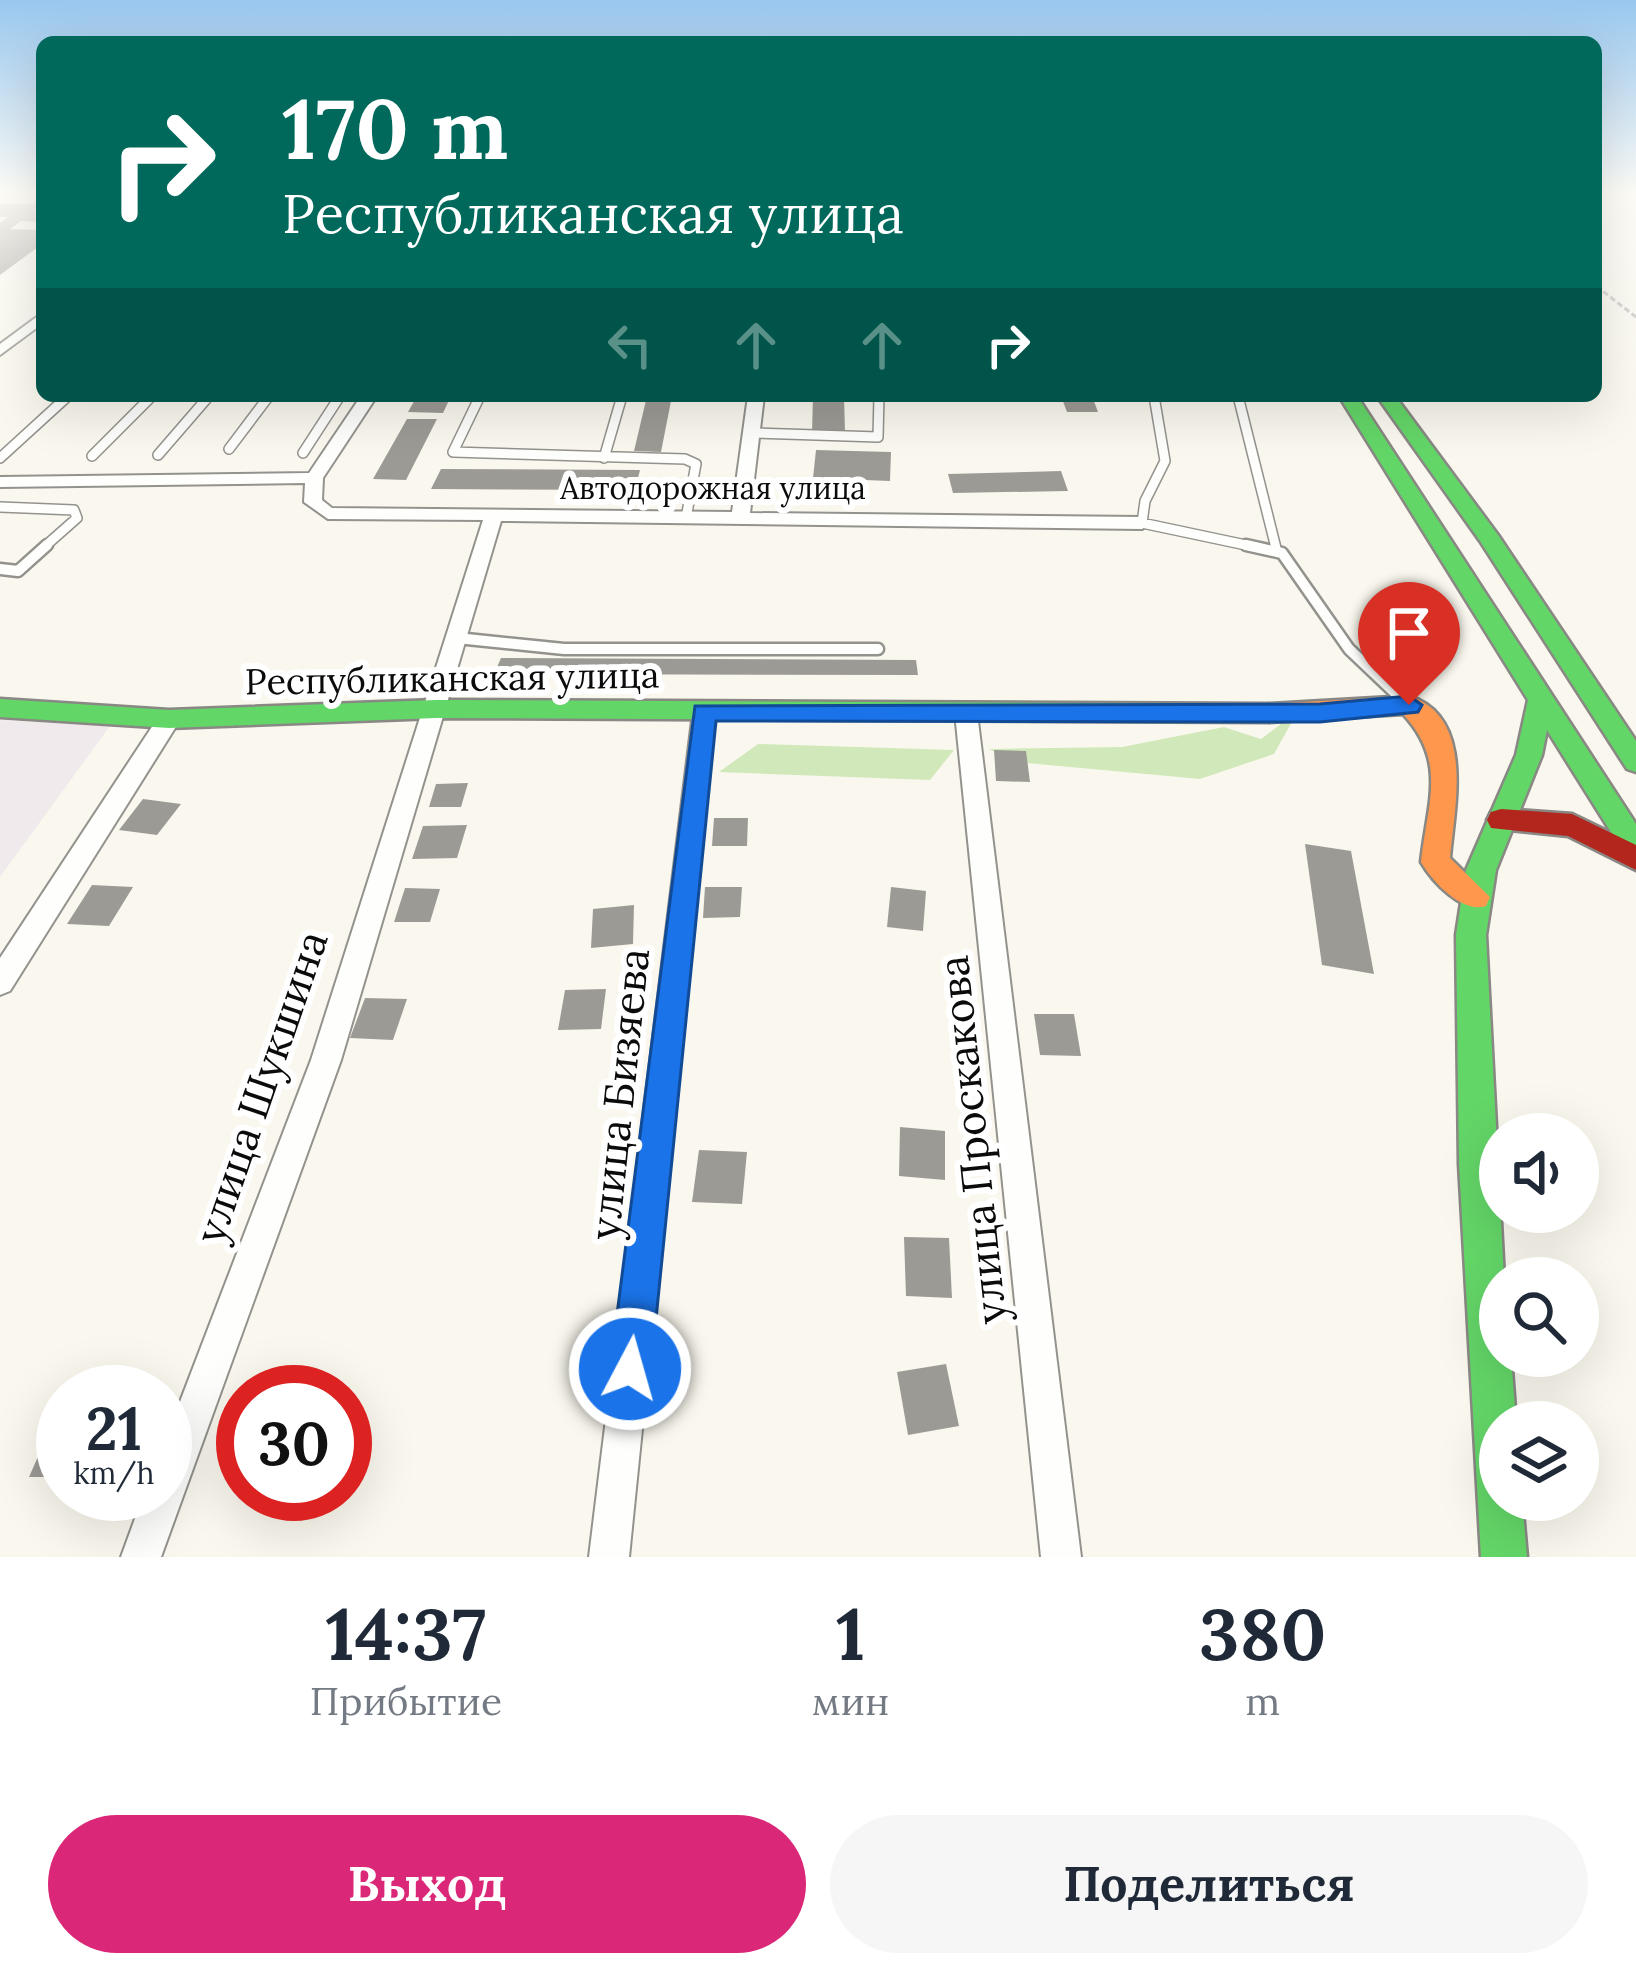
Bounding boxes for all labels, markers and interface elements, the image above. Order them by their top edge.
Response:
text: 170 m [282,74,508,182]
icon: right [84,84,240,240]
text: Республиканская улица [282,179,904,248]
icon: left [597,312,663,378]
icon: ahead [723,312,789,378]
icon: ahead [849,312,915,378]
icon: right [975,312,1041,378]
street label: Автодорожная улица [559,469,866,508]
pin [1358,582,1460,705]
icon: arrive [1376,600,1442,666]
street label: Республиканская улица [244,651,660,705]
street label: улица Шукшина [182,924,340,1250]
street label: улица Бизяева [577,946,661,1242]
street label: улица Проскакова [926,953,1018,1327]
map controls [1479,1113,1599,1521]
button: sound [1479,1113,1599,1233]
button: search [1479,1257,1599,1377]
position arrow [567,1306,693,1432]
speed limit sign: 30 [216,1365,372,1521]
text: 21 [86,1390,142,1466]
button: layers [1479,1401,1599,1521]
text: km/h [73,1454,155,1492]
text: 14:37 [326,1588,486,1680]
text: 1 [836,1588,865,1680]
text: 380 [1199,1588,1326,1680]
text: Прибытие [310,1676,502,1726]
text: мин [812,1676,889,1726]
text: m [1245,1676,1280,1726]
button: Выход [48,1815,806,1953]
button: Поделиться [830,1815,1588,1953]

